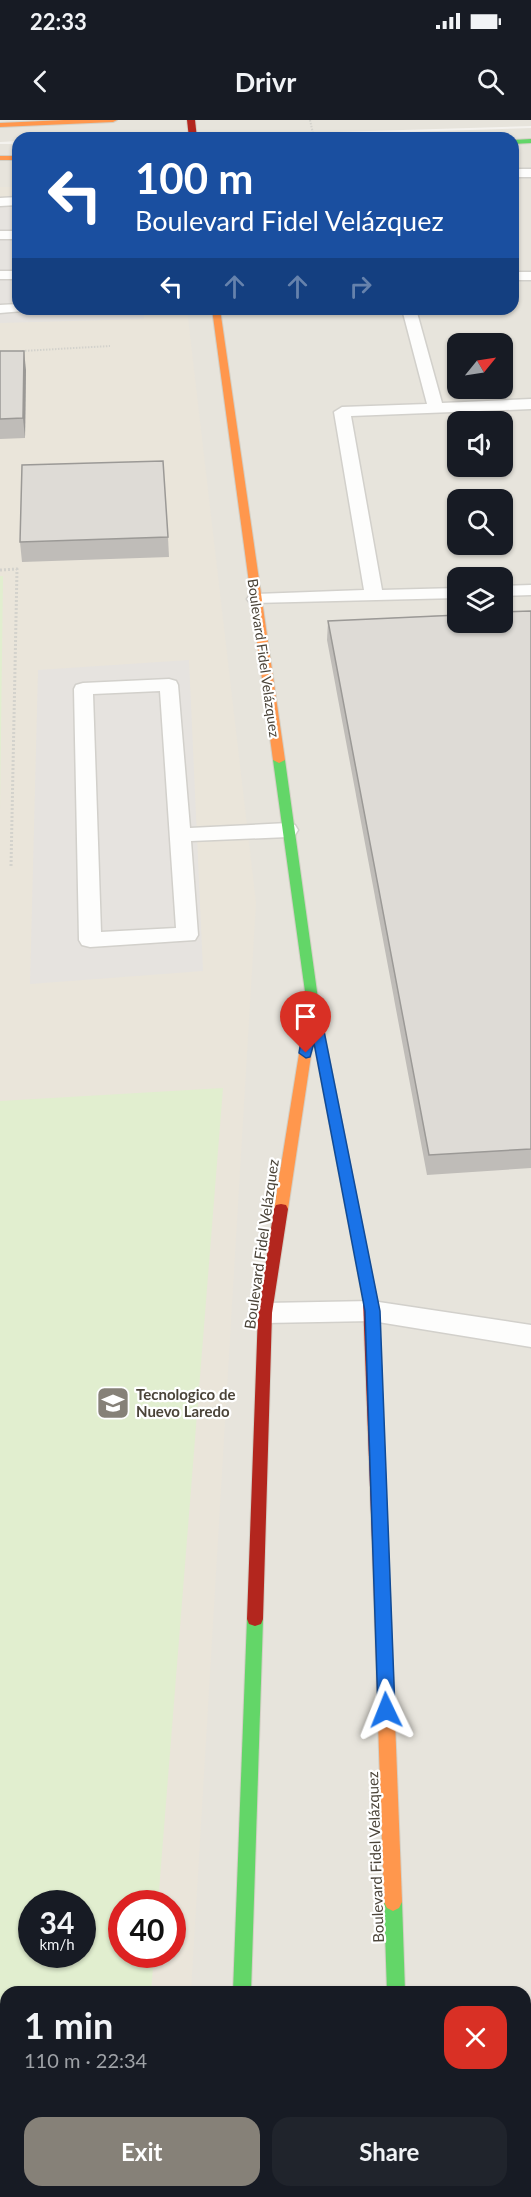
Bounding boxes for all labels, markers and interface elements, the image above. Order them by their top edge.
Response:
text: 22:33 [30,8,87,35]
icon: back [24,65,57,98]
text: Drivr [235,65,296,98]
icon: search [474,65,507,98]
text: 100 m [135,153,253,203]
icon: left [36,156,114,234]
text: Boulevard Fidel Velázquez [135,204,444,237]
icon: left [155,270,188,303]
icon: ahead [218,270,251,303]
icon: ahead [281,270,314,303]
icon: right [344,270,377,303]
north arrow [447,333,513,399]
map controls [447,333,513,633]
button: sound [447,411,513,477]
button: search [447,489,513,555]
button: layers [447,567,513,633]
street label: Boulevard Fidel Velázquez [244,578,284,738]
pin [280,991,331,1053]
icon: arrive [289,1000,322,1033]
street label: Boulevard Fidel Velázquez [240,1158,282,1330]
school or university icon: Tecnologico de Nuevo Laredo [95,1385,131,1421]
place label: Tecnologico de Nuevo Laredo [136,1385,235,1420]
position arrow [354,1678,418,1742]
street label: Boulevard Fidel Velázquez [363,1771,387,1943]
speed limit sign: 40 [108,1890,186,1968]
text: 34 [40,1904,74,1940]
text: km/h [39,1935,75,1953]
text: 1 min [24,2003,113,2047]
button: close [444,2006,507,2069]
text: 110 m · 22:34 [24,2048,147,2072]
button: Exit [24,2117,260,2186]
button: Share [272,2117,507,2186]

